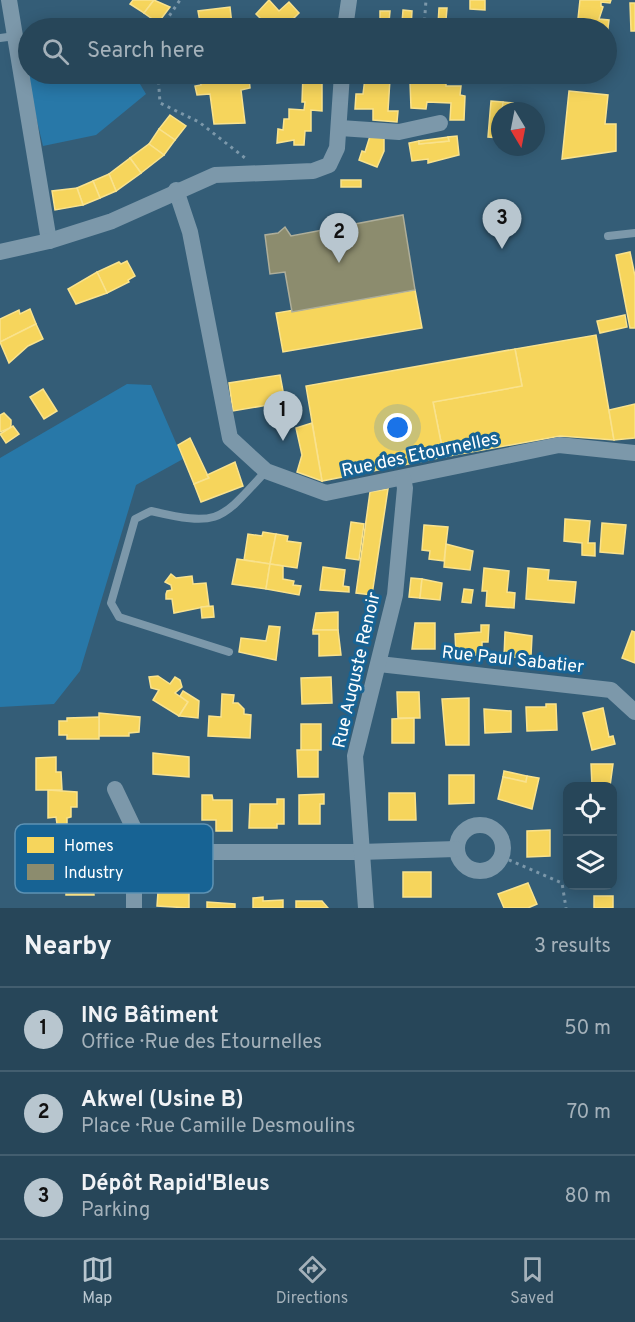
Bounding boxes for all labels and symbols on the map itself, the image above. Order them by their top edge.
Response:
north arrow [491,102,545,156]
pin: 3 [482,200,522,249]
pin: 2 [320,214,358,263]
pin: 1 [264,392,302,441]
your location [383,413,412,442]
street label: Rue des Etournelles [340,428,501,483]
street label: Rue Auguste Renoir [328,590,387,751]
street label: Rue Paul Sabatier [441,642,585,679]
legend [15,824,213,893]
text: Homes [64,837,114,857]
text: Industry [64,864,123,884]

